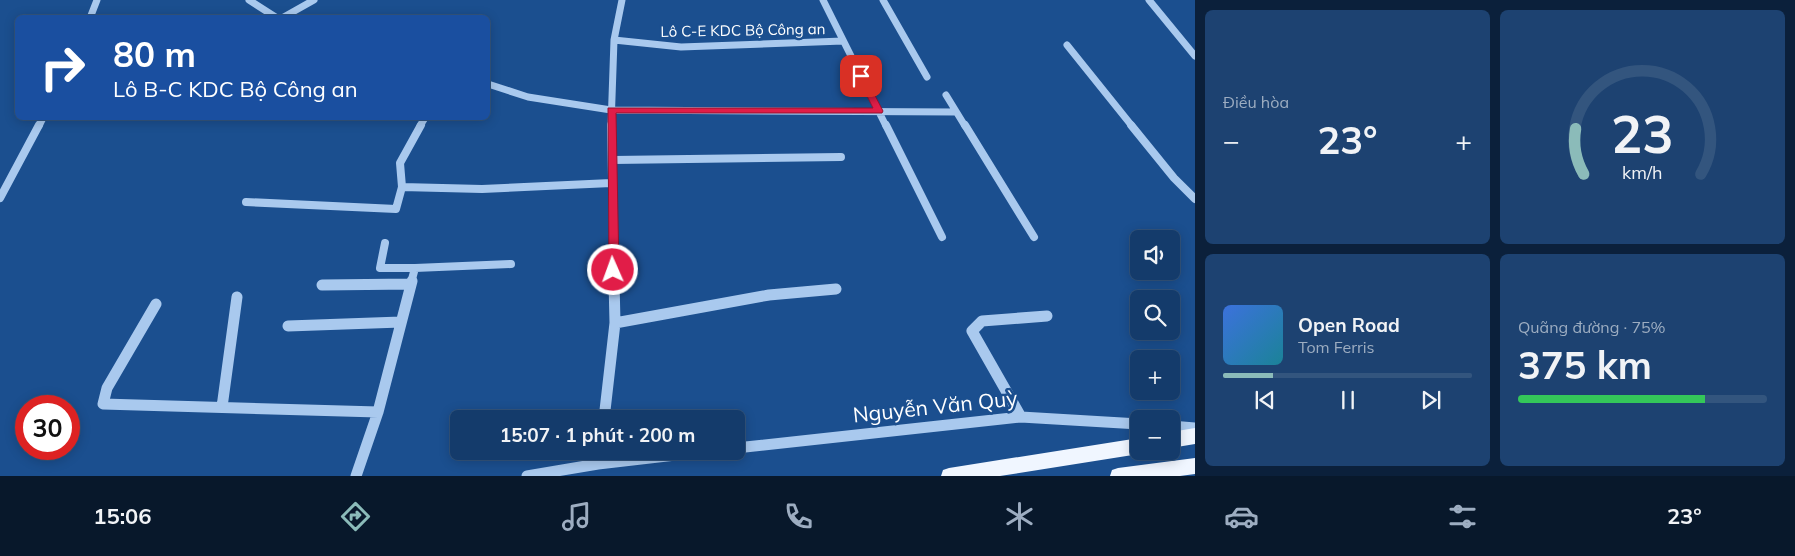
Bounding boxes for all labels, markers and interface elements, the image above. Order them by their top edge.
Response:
street label: Lô C-E KDC Bộ Công an [660,19,826,41]
text: 80 m [113,32,196,76]
icon: right [30,35,95,100]
pin [840,55,882,97]
icon: arrive [847,62,875,90]
text: Lô B-C KDC Bộ Công an [113,75,358,103]
text: Điều hòa [1223,92,1289,112]
text: 23 [1611,101,1674,166]
text: 23° [1317,116,1378,164]
text: − [1223,123,1240,158]
text: + [1455,123,1472,158]
text: km/h [1622,161,1663,183]
map controls [1130,230,1180,460]
button: sound [1130,230,1180,280]
position arrow [586,243,638,295]
button: search [1130,290,1180,340]
text: Open Road [1298,313,1400,337]
text: Quãng đường · 75% [1518,317,1666,337]
text: Tom Ferris [1298,337,1375,357]
text: 375 km [1518,341,1652,389]
button: + [1130,350,1180,400]
street label: Nguyễn Văn Quỳ [851,384,1019,428]
icon: previous [1251,386,1279,414]
icon: pause [1334,386,1362,414]
icon: next [1417,386,1445,414]
speed limit sign: 30 [15,395,80,460]
button: − [1130,410,1180,460]
text: 15:07 · 1 phút · 200 m [500,423,695,447]
icon: directions [338,499,373,534]
icon: music [559,499,594,534]
icon: phone [781,499,816,534]
icon: climate [1002,499,1037,534]
icon: car [1224,499,1259,534]
icon: filters [1445,499,1480,534]
text: 15:06 [93,502,152,530]
text: 23° [1667,502,1702,530]

